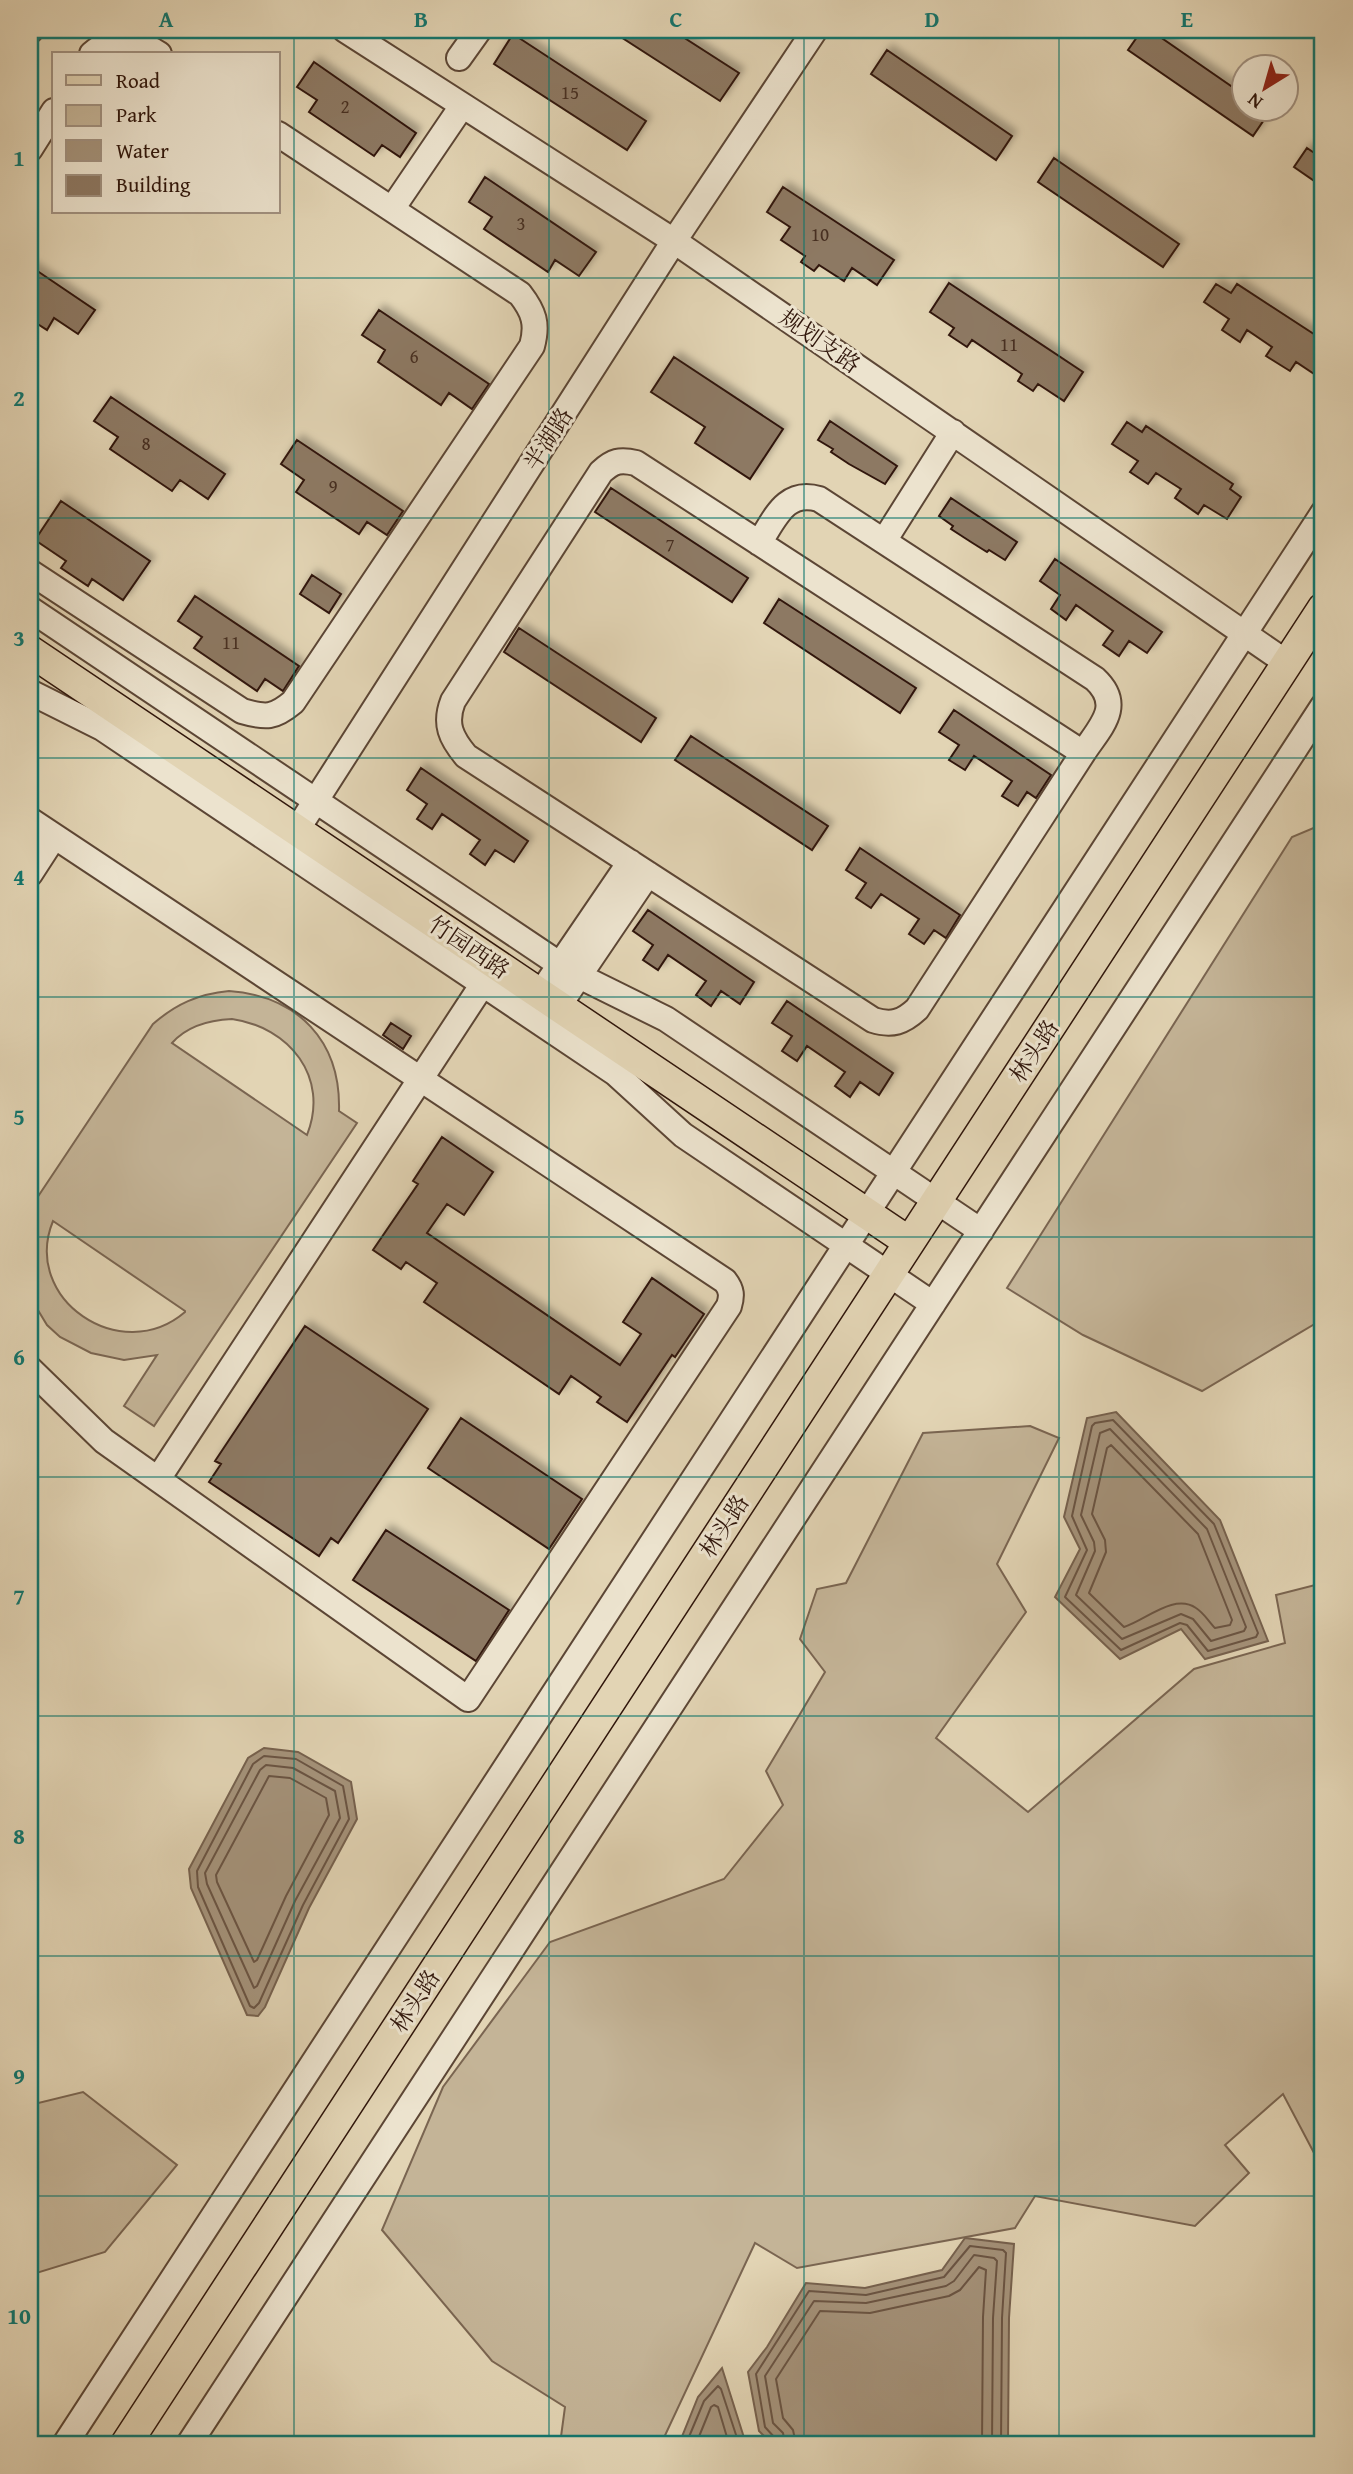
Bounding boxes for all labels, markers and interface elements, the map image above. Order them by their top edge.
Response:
text: A [159,2,174,35]
text: B [414,2,428,35]
text: C [669,2,683,35]
text: D [925,2,940,35]
text: E [1181,2,1193,35]
legend [52,52,280,214]
north arrow [1230,52,1300,122]
text: Road [116,65,161,96]
house number: 15 [561,78,579,106]
text: N [1241,86,1268,117]
house number: 2 [340,92,350,120]
text: Park [116,99,157,130]
text: Water [116,135,169,166]
text: 1 [13,141,25,174]
text: Building [116,169,191,200]
house number: 3 [516,209,526,237]
house number: 10 [811,220,829,248]
street label: 规划支路 [773,301,867,380]
house number: 11 [1000,330,1018,358]
house number: 6 [409,342,419,370]
text: 2 [13,381,25,414]
street label: 半湖路 [515,401,580,477]
house number: 8 [141,429,151,457]
house number: 9 [328,472,338,500]
house number: 7 [665,530,675,558]
text: 3 [13,621,25,654]
house number: 11 [222,628,240,656]
text: 4 [13,860,25,893]
street label: 竹园西路 [422,907,517,986]
street label: 林头路 [1001,1013,1066,1089]
text: 5 [13,1100,25,1133]
text: 6 [13,1340,25,1373]
street label: 林头路 [691,1488,756,1564]
text: 7 [13,1580,25,1613]
text: 8 [13,1819,25,1852]
street label: 林头路 [382,1963,447,2039]
text: 9 [13,2059,25,2092]
text: 10 [7,2299,31,2332]

